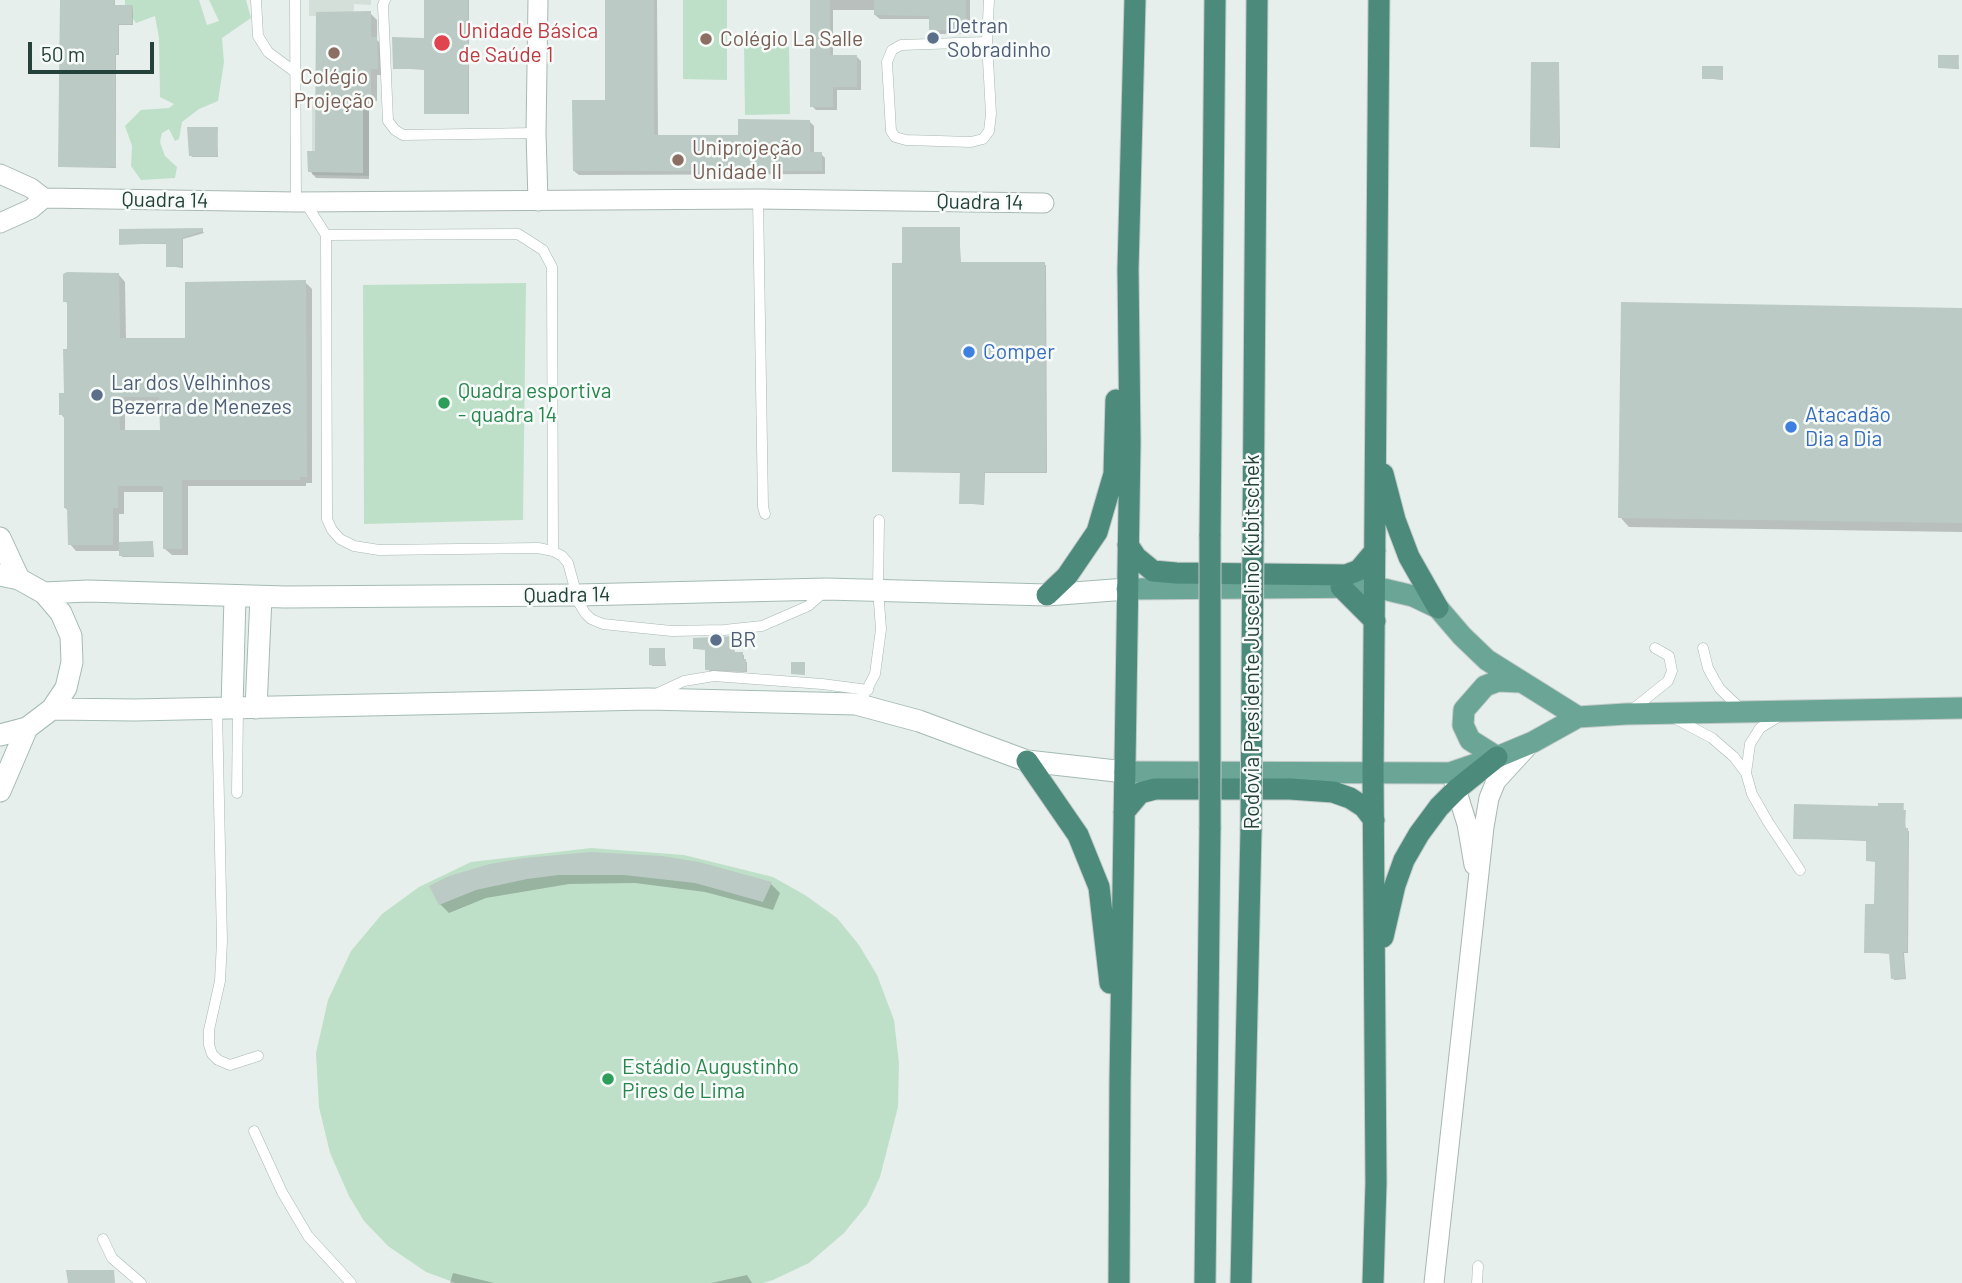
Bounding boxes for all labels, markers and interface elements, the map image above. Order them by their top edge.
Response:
place label: Detran Sobradinho [947,13,1051,63]
place label: Unidade Básica de Saúde 1 [458,18,598,68]
place label: Colégio La Salle [720,26,863,52]
scale bar [32,28,158,72]
marker: Detran Sobradinho [925,30,941,46]
marker: Colégio La Salle [698,31,714,47]
marker: Unidade Básica de Saúde 1 [432,33,452,53]
text: 50 m [41,41,85,66]
marker: Colégio Projeção [326,45,342,61]
place label: Colégio Projeção [294,64,374,114]
place label: Uniprojeção Unidade II [692,135,802,185]
marker: Uniprojeção Unidade II [670,152,686,168]
street label: Quadra 14 [121,187,209,213]
street label: Quadra 14 [936,189,1024,215]
place label: Comper [983,339,1055,365]
marker: Comper [961,344,977,360]
place label: Lar dos Velhinhos Bezerra de Menezes [111,370,292,420]
place label: Quadra esportiva - quadra 14 [458,378,611,428]
marker: Lar dos Velhinhos Bezerra de Menezes [89,387,105,403]
marker: Quadra esportiva - quadra 14 [436,395,452,411]
place label: Atacadão Dia a Dia [1805,402,1891,452]
marker: Atacadão Dia a Dia [1783,419,1799,435]
street label: Rodovia Presidente Juscelino Kubitschek [1239,454,1265,830]
street label: Quadra 14 [523,582,611,608]
place label: BR [730,627,756,653]
marker: BR [708,632,724,648]
place label: Estádio Augustinho Pires de Lima [622,1054,799,1104]
marker: Estádio Augustinho Pires de Lima [600,1071,616,1087]

